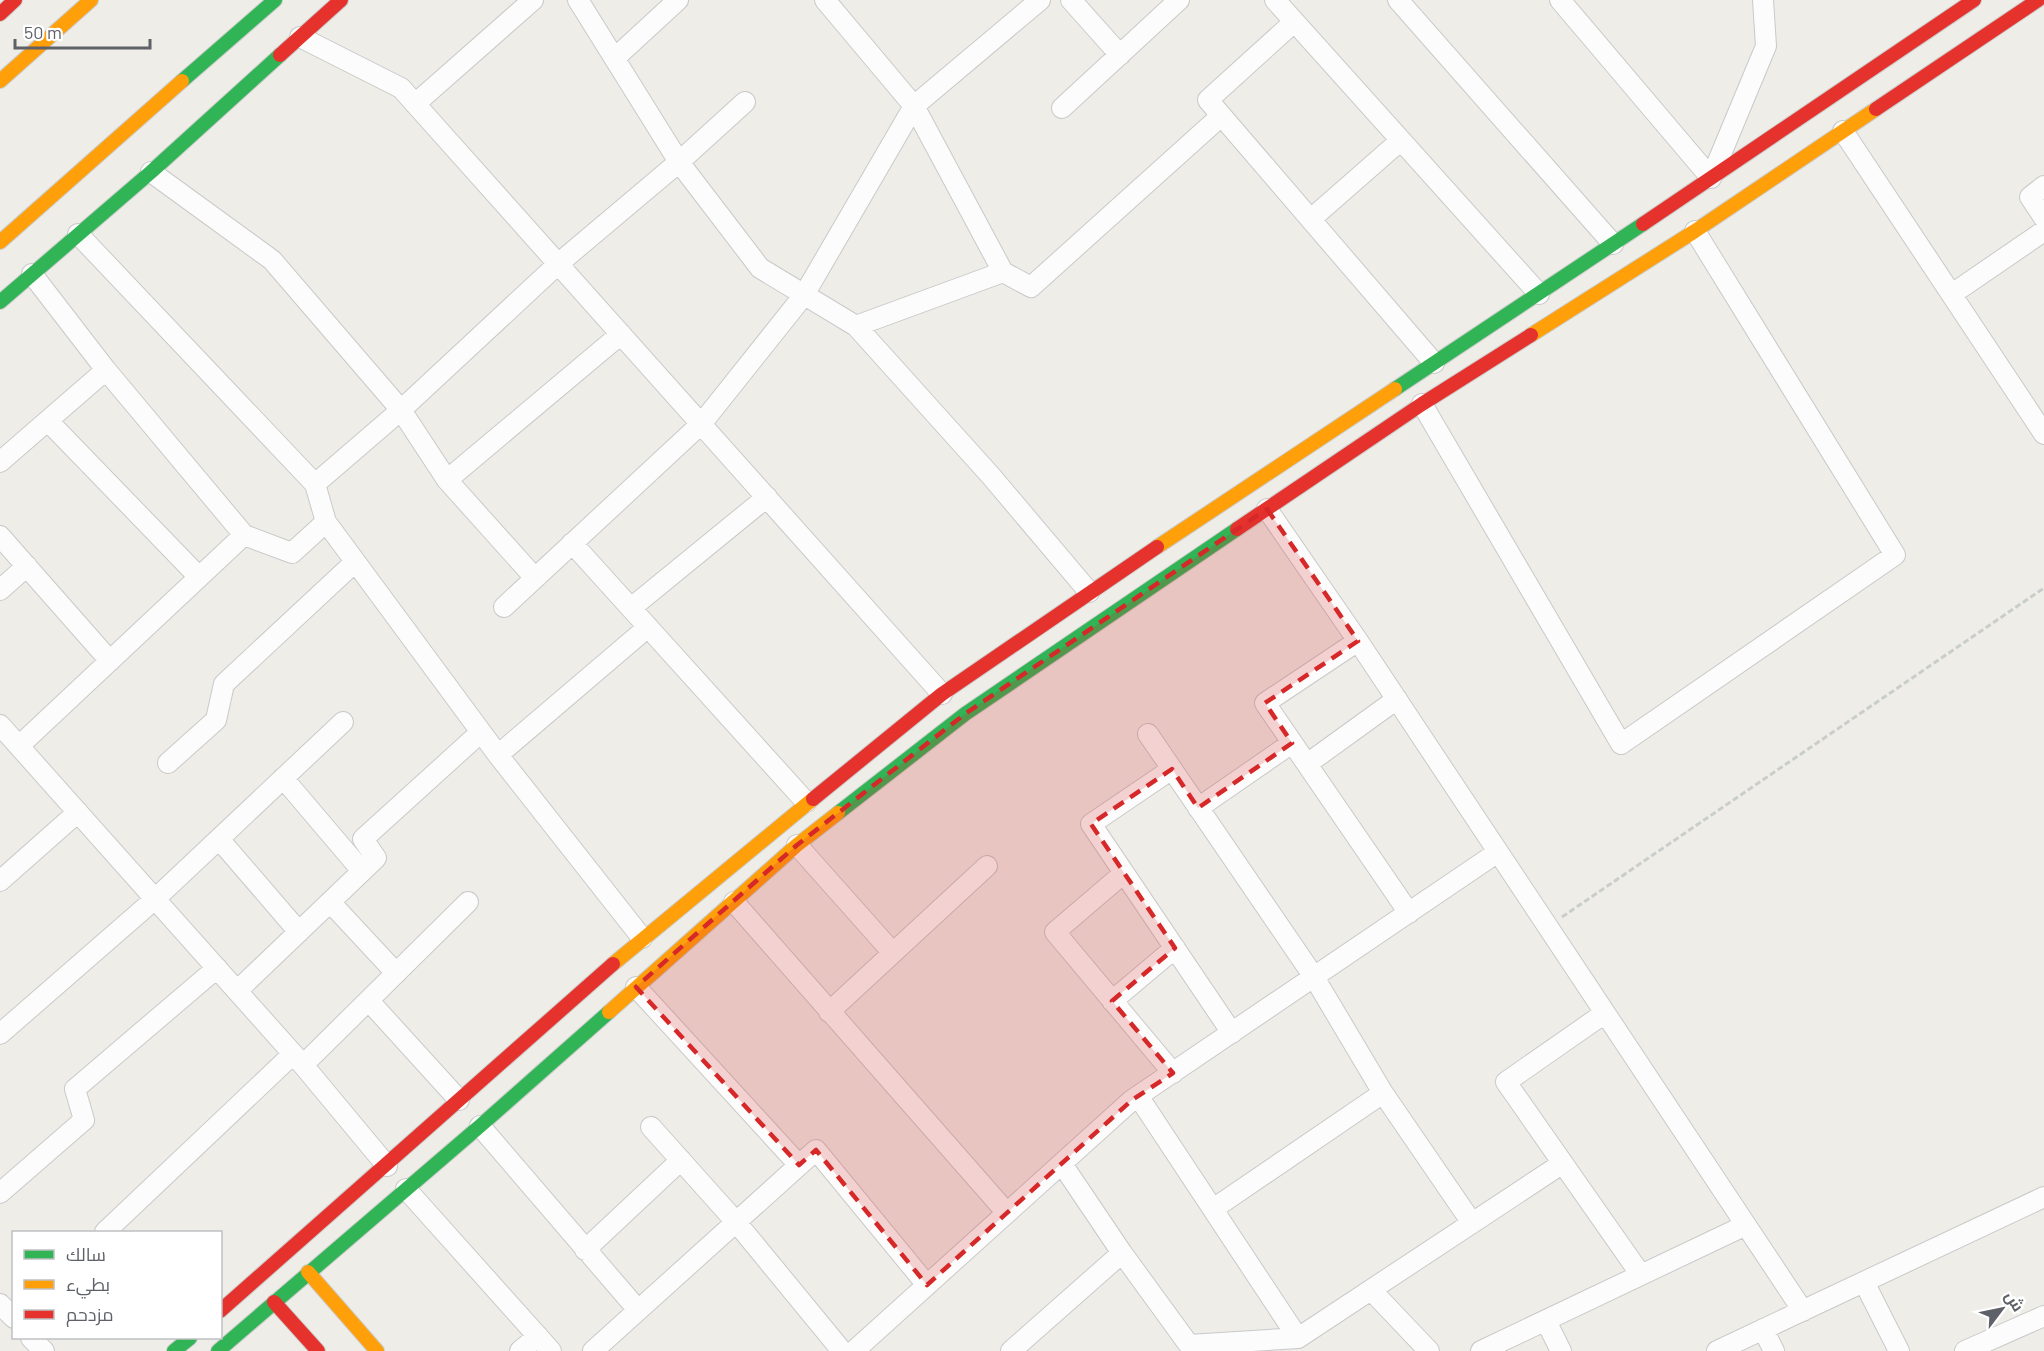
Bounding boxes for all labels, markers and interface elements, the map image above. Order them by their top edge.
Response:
scale bar [15,12,150,50]
text: 50 m [24,21,62,43]
legend [12,1231,222,1339]
text: سالك [66,1243,106,1265]
text: بطيء [66,1273,110,1299]
north arrow [1972,1279,2032,1339]
text: ش [2001,1287,2029,1315]
text: مزدحم [66,1303,114,1327]

